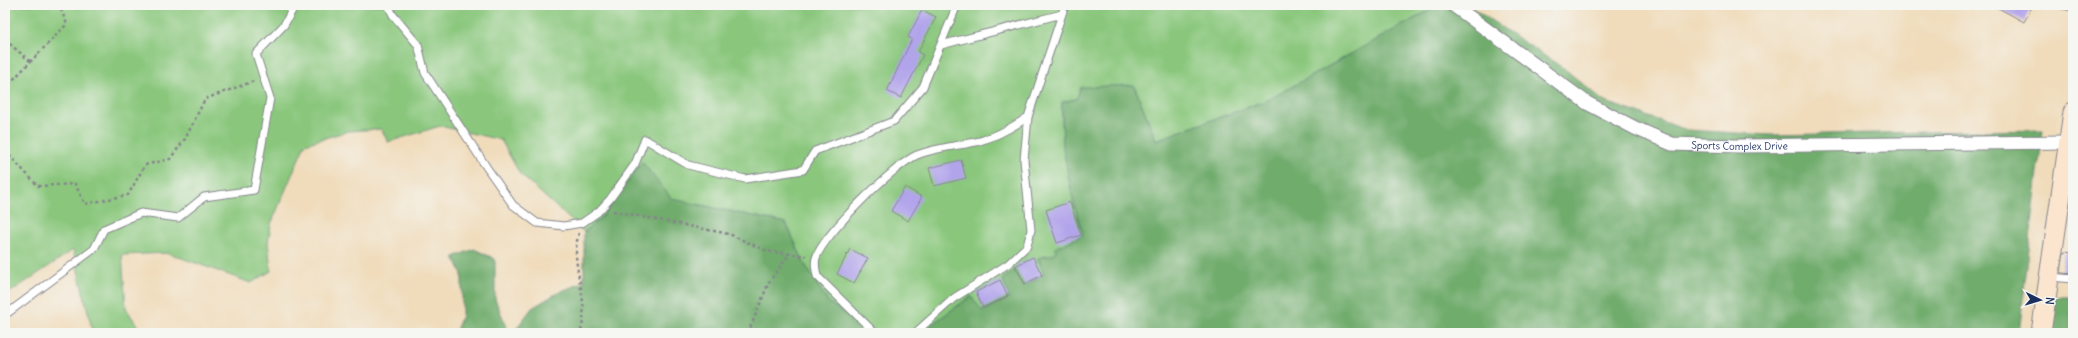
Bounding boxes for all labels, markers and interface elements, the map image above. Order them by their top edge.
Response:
street label: Sports Complex Drive [1691,139,1788,153]
north arrow [2020,280,2060,320]
text: N [2043,296,2057,305]

